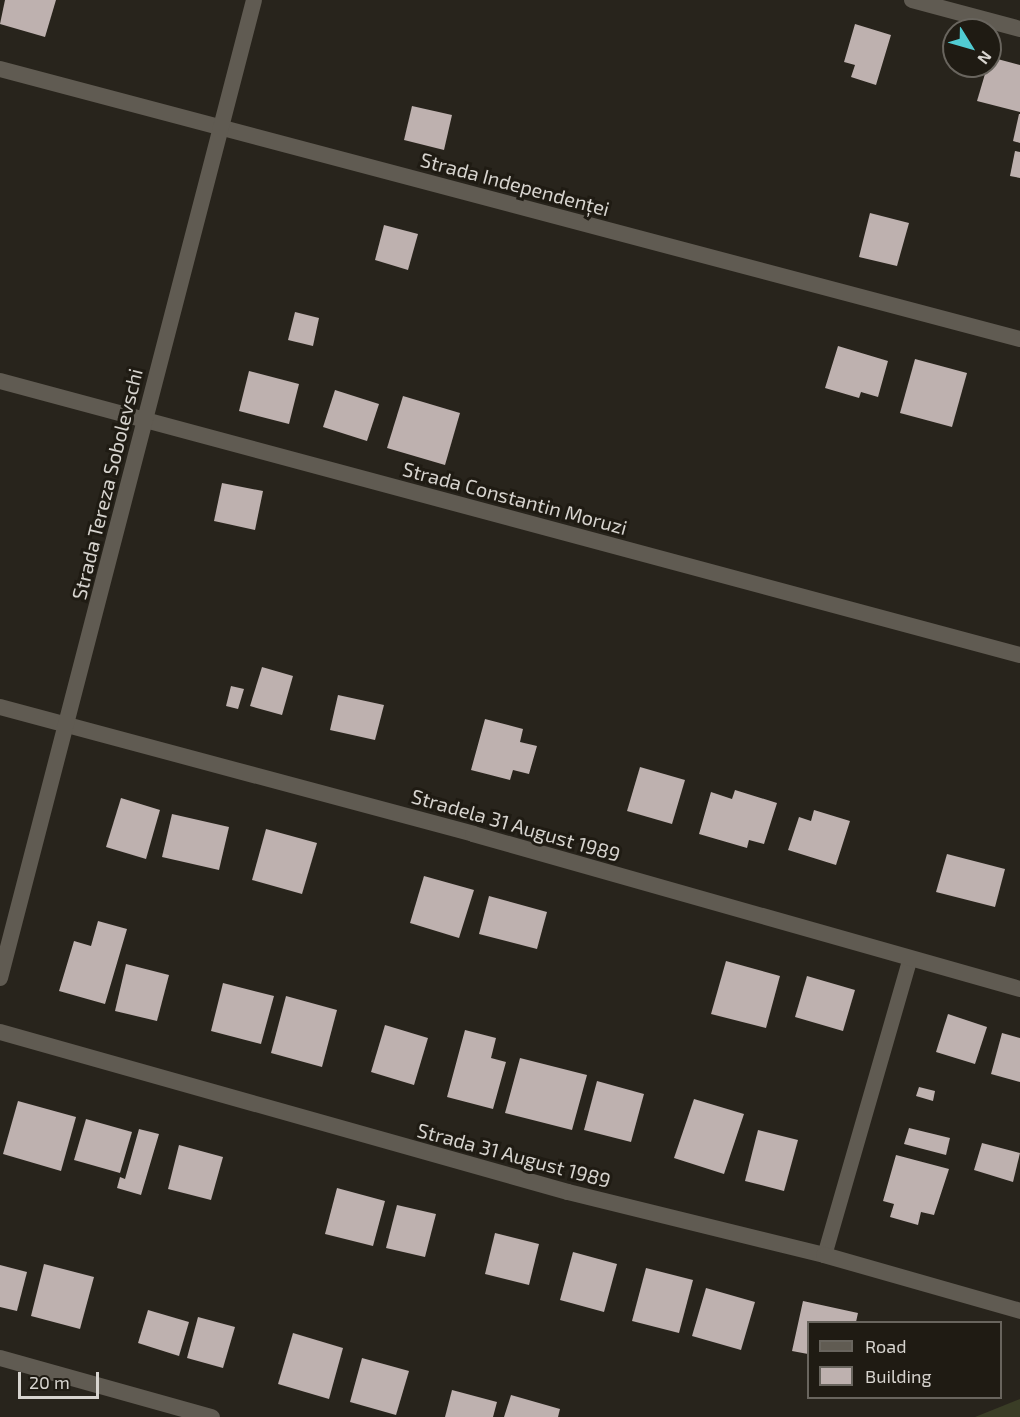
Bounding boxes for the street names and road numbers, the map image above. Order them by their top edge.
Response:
street label: Strada Independenței [418,147,612,221]
street label: Strada Tereza Sobolevschi [67,366,147,602]
street label: Strada Constantin Moruzi [400,456,630,540]
street label: Stradela 31 August 1989 [409,784,623,866]
street label: Strada 31 August 1989 [414,1118,614,1192]

